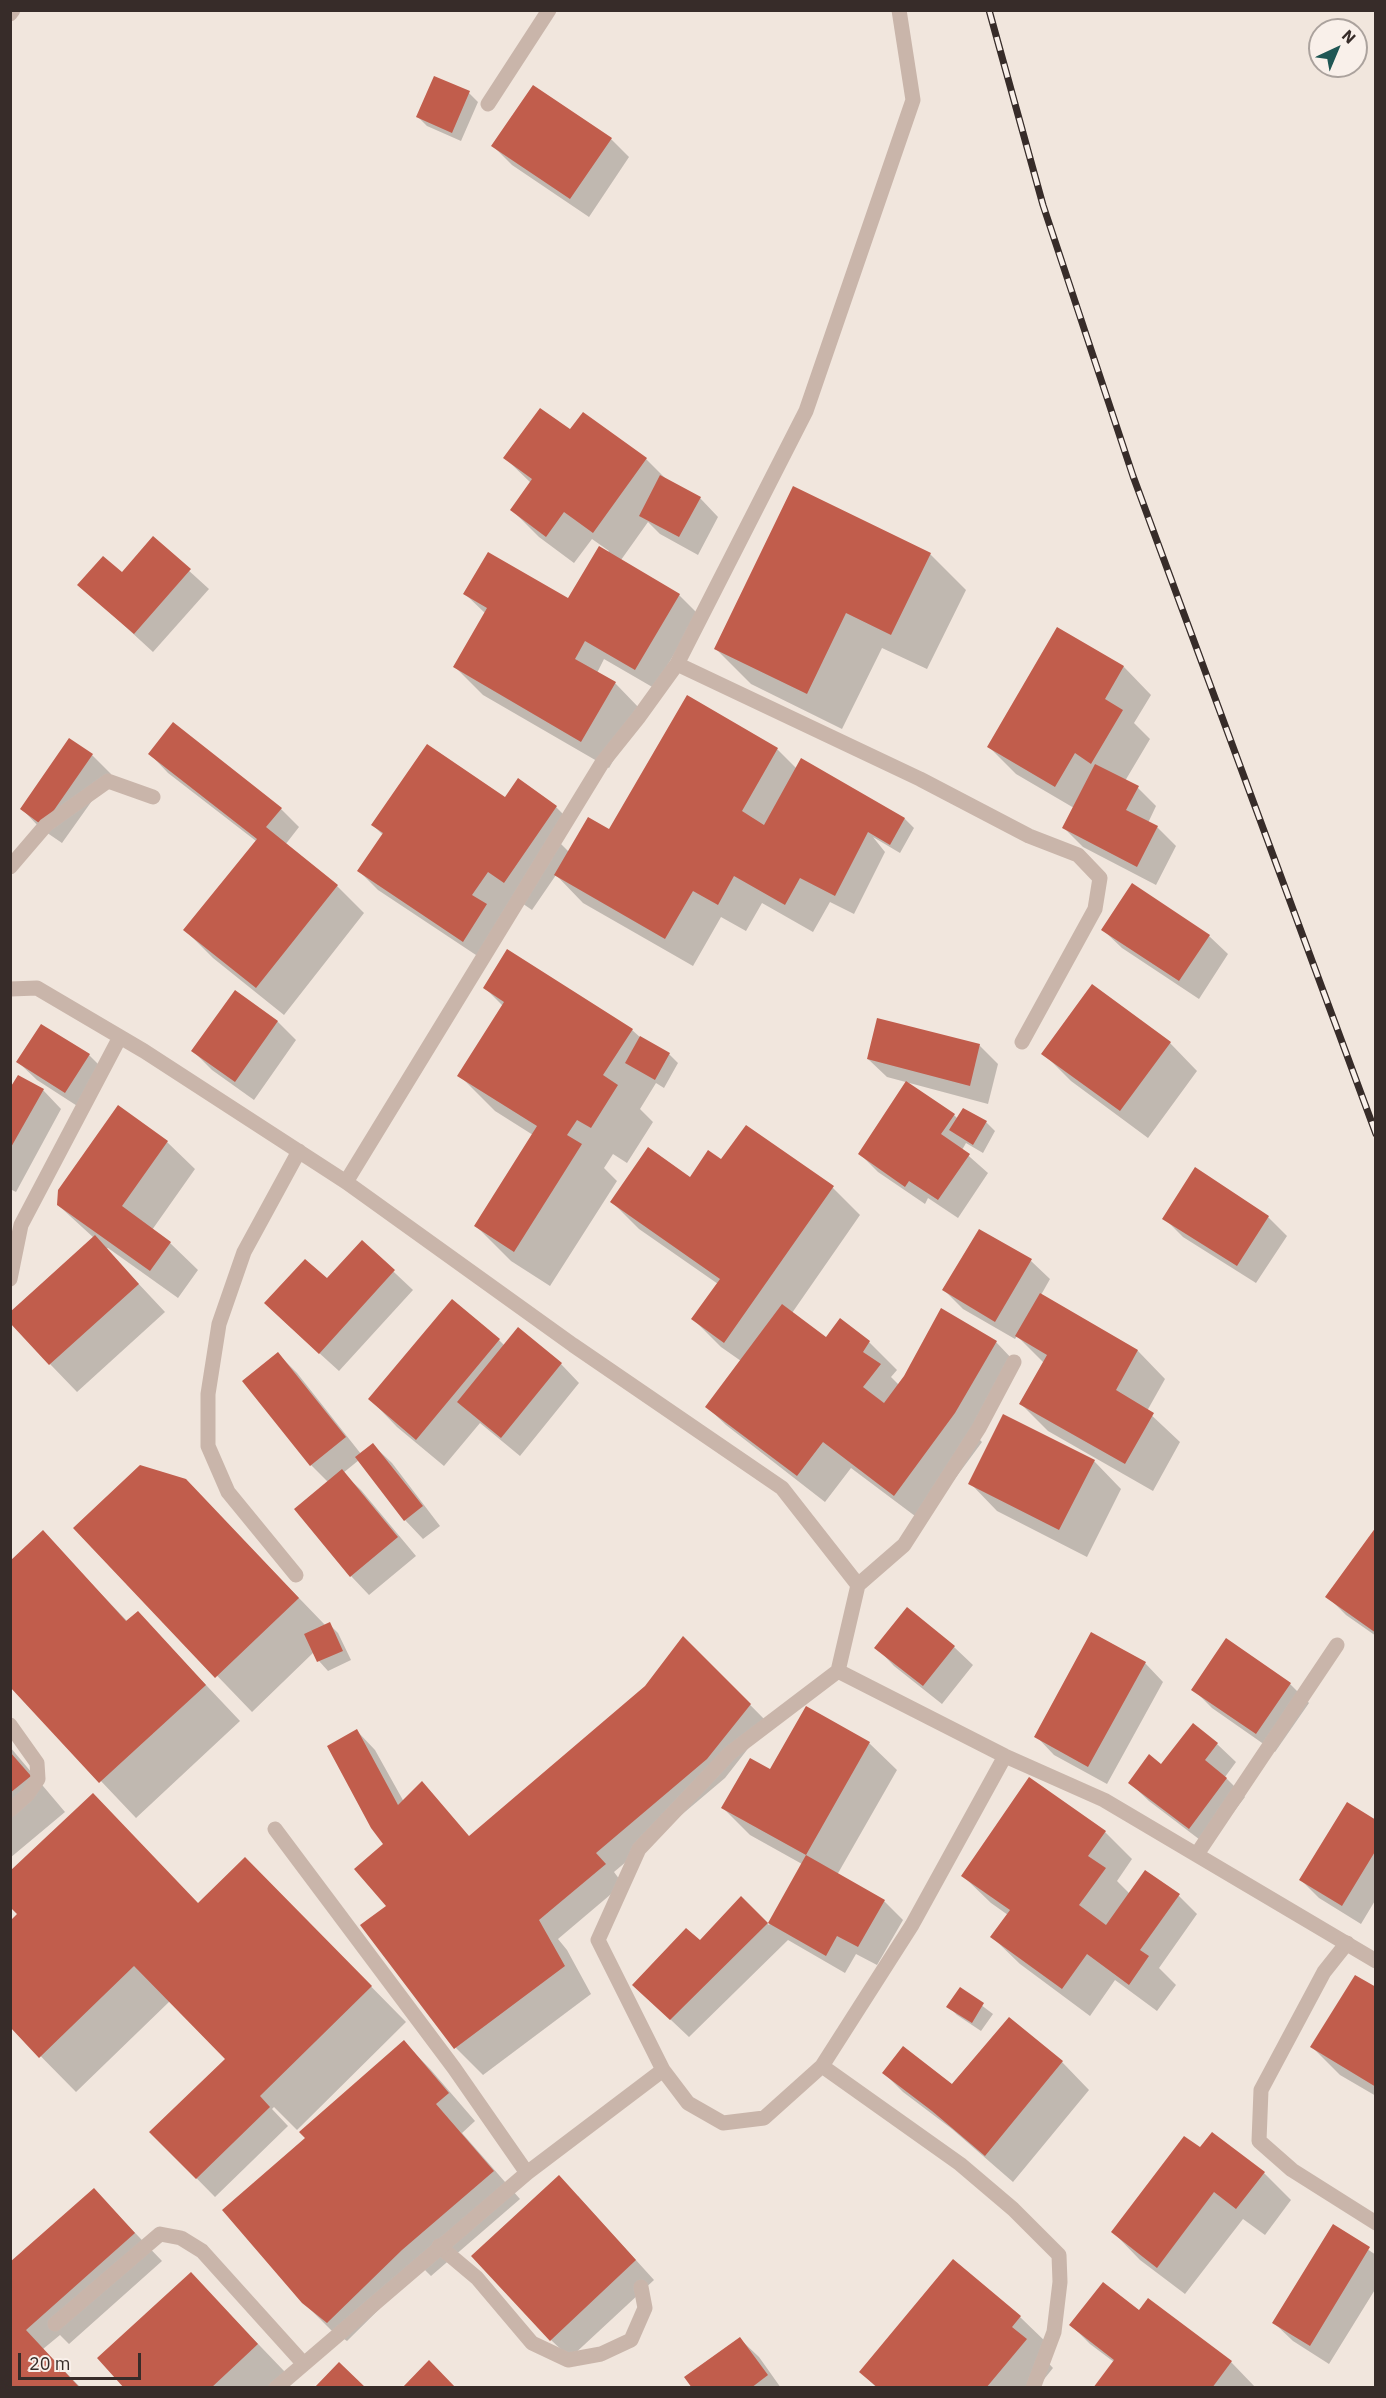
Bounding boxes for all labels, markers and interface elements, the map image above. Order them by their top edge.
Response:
north arrow [1308,18,1368,78]
text: N [1338,25,1360,48]
scale bar [21,2341,144,2379]
text: 20 m [29,2352,71,2375]

